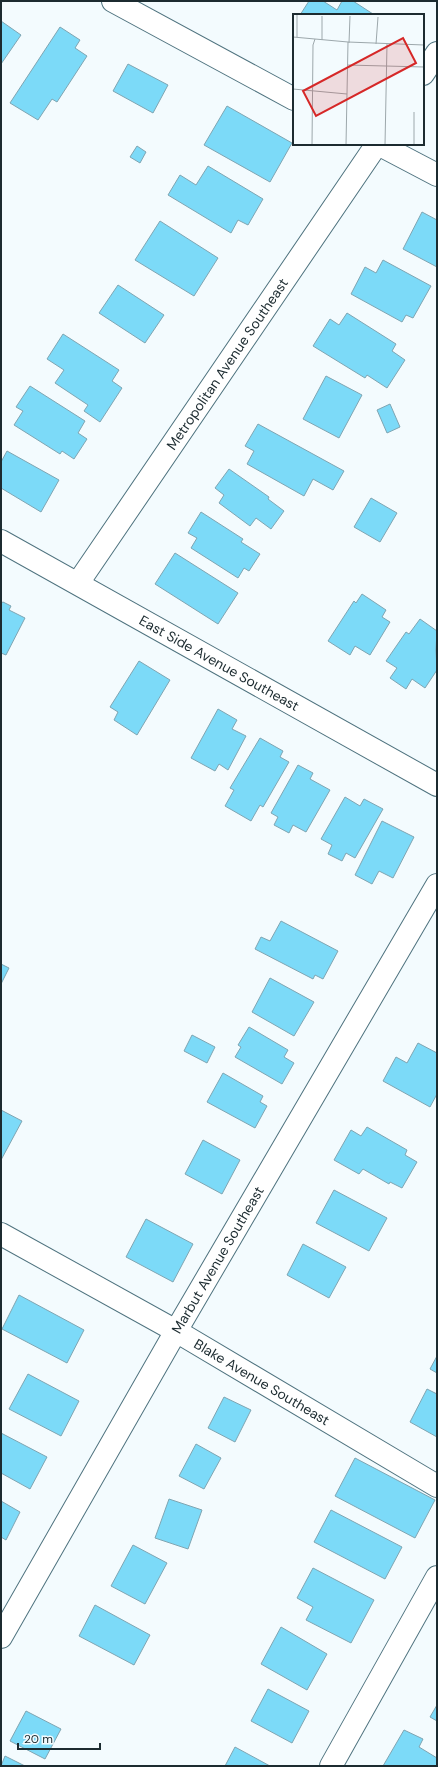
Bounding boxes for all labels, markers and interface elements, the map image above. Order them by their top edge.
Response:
inset map [293,14,424,145]
street label: Metropolitan Avenue Southeast [162,275,292,453]
street label: East Side Avenue Southeast [136,611,302,715]
street label: Marbut Avenue Southeast [168,1183,268,1337]
street label: Blake Avenue Southeast [191,1335,333,1429]
scale bar [18,1725,100,1751]
text: 20 m [24,1731,53,1747]

